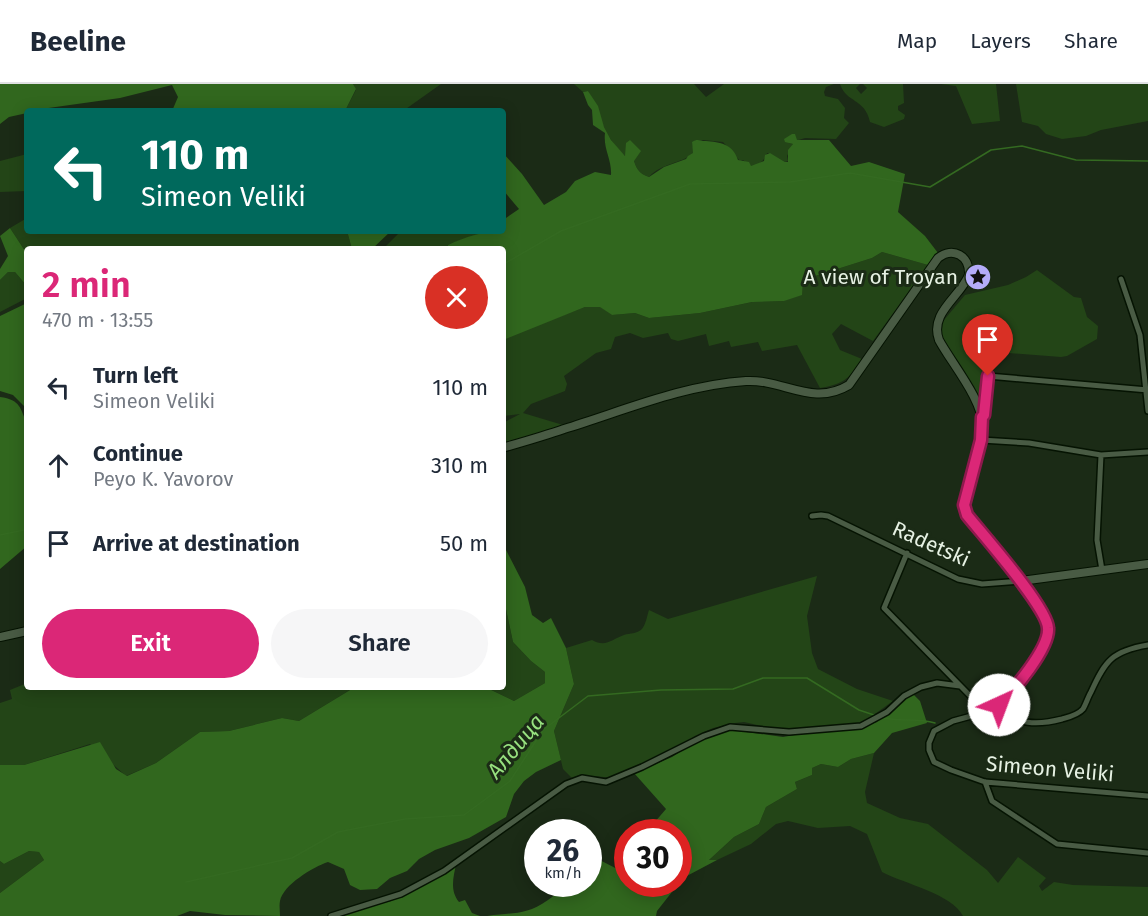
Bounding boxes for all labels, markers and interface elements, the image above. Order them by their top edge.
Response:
text: Beeline [30,25,126,58]
text: Map [897,28,937,54]
text: Layers [970,28,1031,54]
text: Share [1064,28,1118,54]
text: 110 m [141,130,249,180]
icon: left [42,132,120,210]
text: Simeon Veliki [141,181,306,213]
place icon: A view of Troyan [963,262,993,292]
text: 2 min [42,263,131,307]
place label: A view of Troyan [804,264,958,290]
button: close [425,266,488,329]
text: 470 m · 13:55 [42,308,153,332]
pin [962,314,1013,376]
icon: arrive [971,323,1004,356]
text: Turn left [93,362,178,389]
icon: left [42,371,75,404]
text: 110 m [432,374,488,401]
text: Simeon Veliki [93,389,215,413]
text: Continue [93,440,183,467]
icon: ahead [42,449,75,482]
text: 310 m [431,452,488,479]
text: Peyo K. Yavorov [93,467,233,491]
street label: Radetski [888,515,974,573]
icon: arrive [42,527,75,560]
text: Arrive at destination [93,530,300,557]
text: 50 m [440,530,488,557]
button: Exit [42,609,259,678]
button: Share [271,609,488,678]
position arrow [967,673,1031,737]
water label: Алдица [480,709,550,785]
street label: Simeon Veliki [985,750,1115,788]
speed limit sign: 30 [614,819,692,897]
text: 26 [547,833,579,869]
text: km/h [544,864,582,882]

